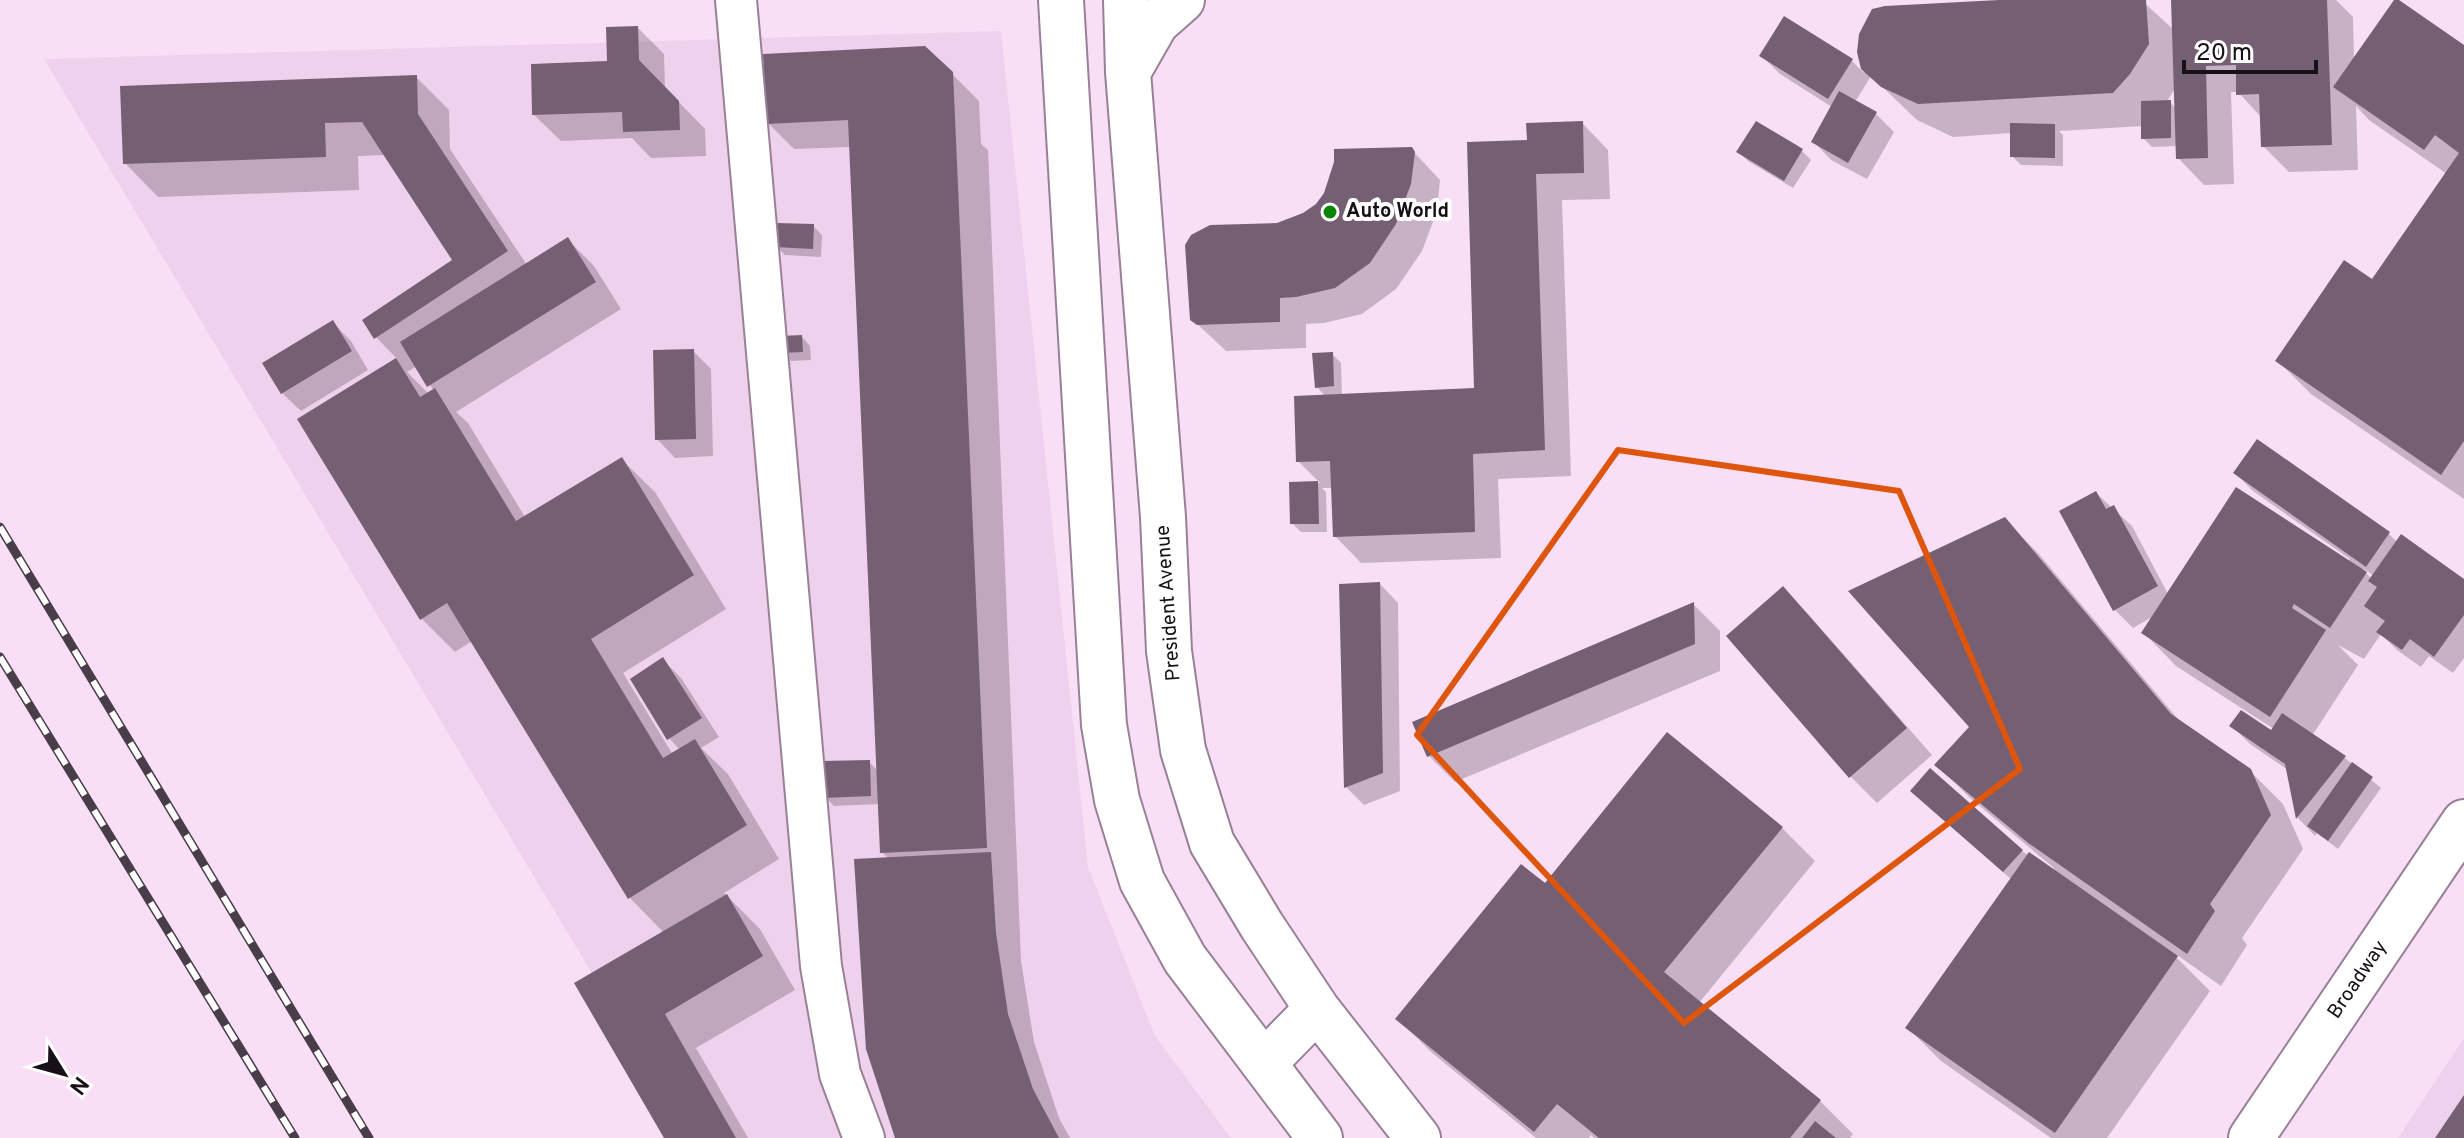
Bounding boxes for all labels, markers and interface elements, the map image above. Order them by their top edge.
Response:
scale bar [2184,24,2316,74]
text: 20 m [2196,39,2252,69]
place label: Auto World [1346,199,1449,225]
marker: Auto World [1321,203,1339,221]
street label: President Avenue [1151,524,1187,682]
street label: Broadway [2322,936,2394,1024]
north arrow [24,1034,104,1114]
text: N [62,1070,94,1099]

